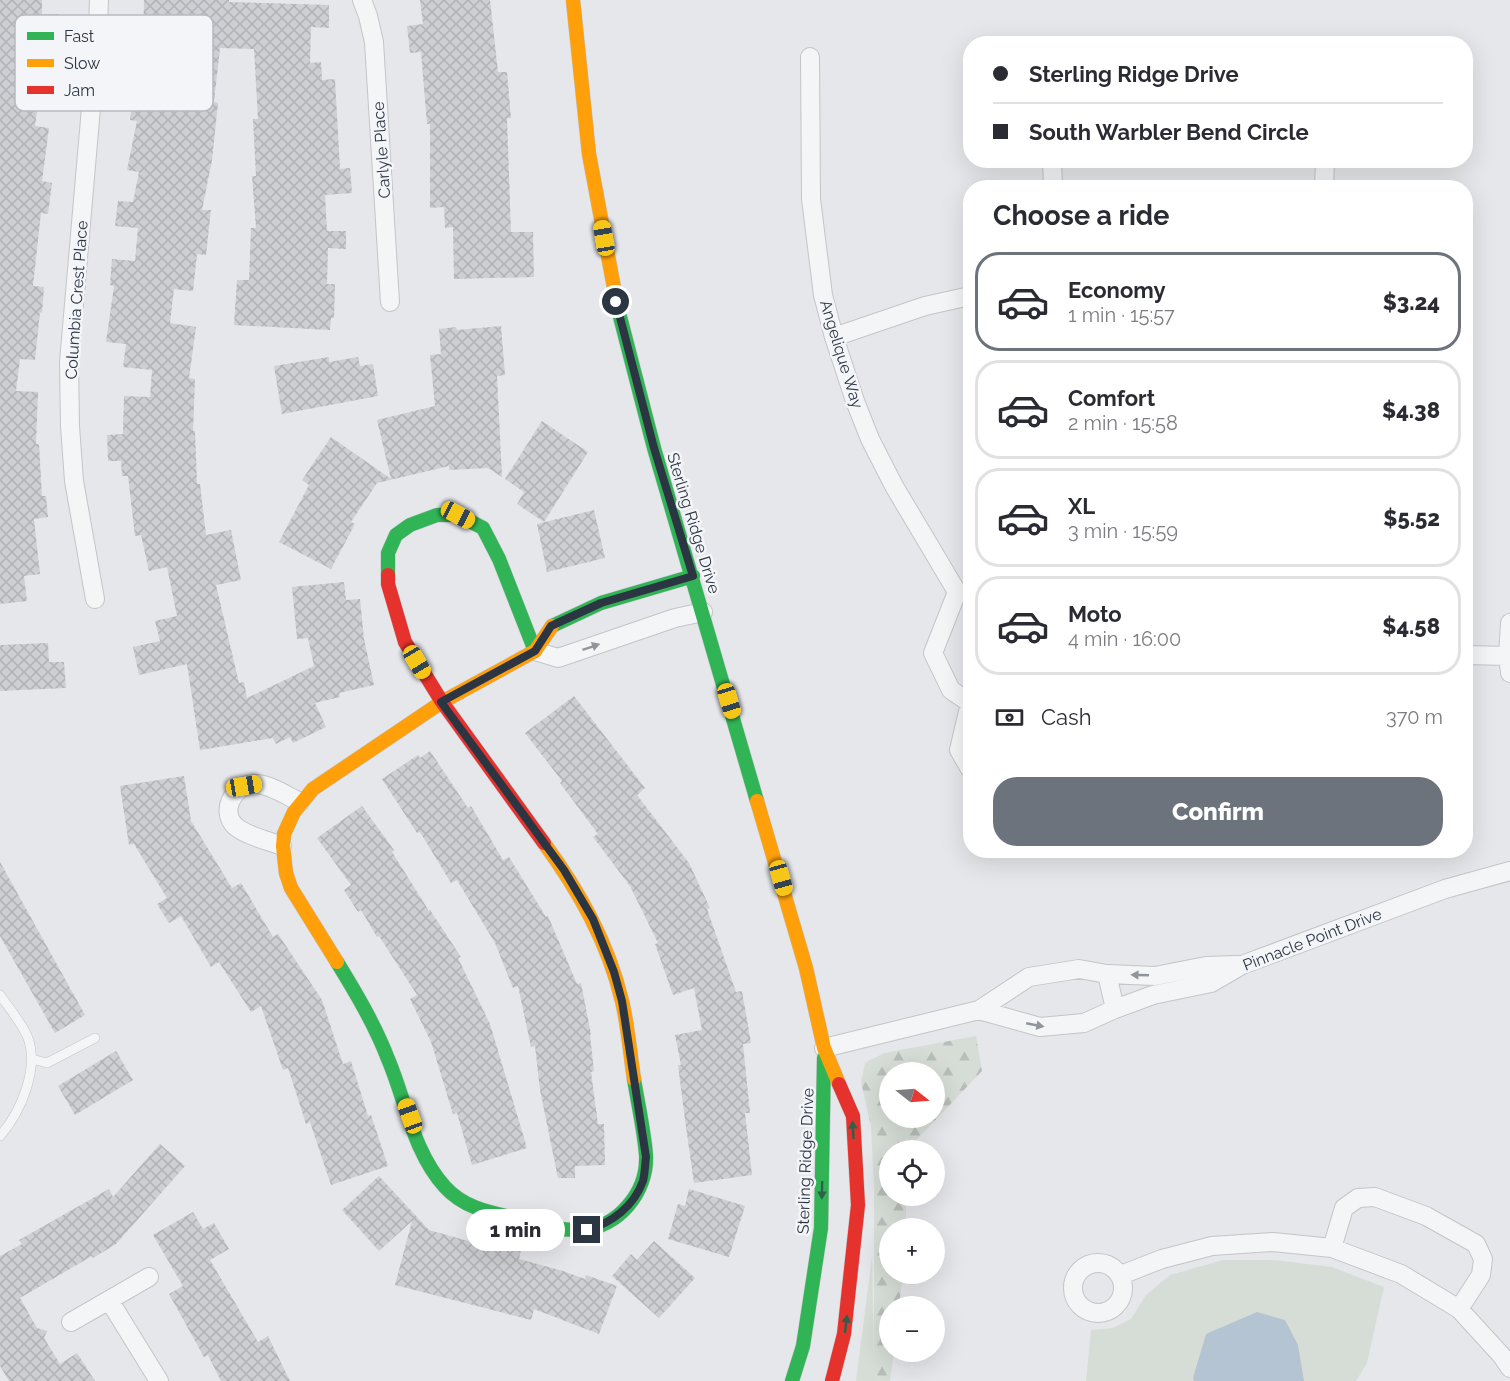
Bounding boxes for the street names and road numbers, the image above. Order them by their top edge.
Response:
street label: Carlyle Place [369,101,394,199]
street label: Columbia Crest Place [61,220,92,380]
street label: Angelique Way [816,298,867,411]
street label: Sterling Ridge Drive [663,450,724,596]
street label: Pinnacle Point Drive [1240,904,1384,975]
street label: Sterling Ridge Drive [793,1088,818,1234]

